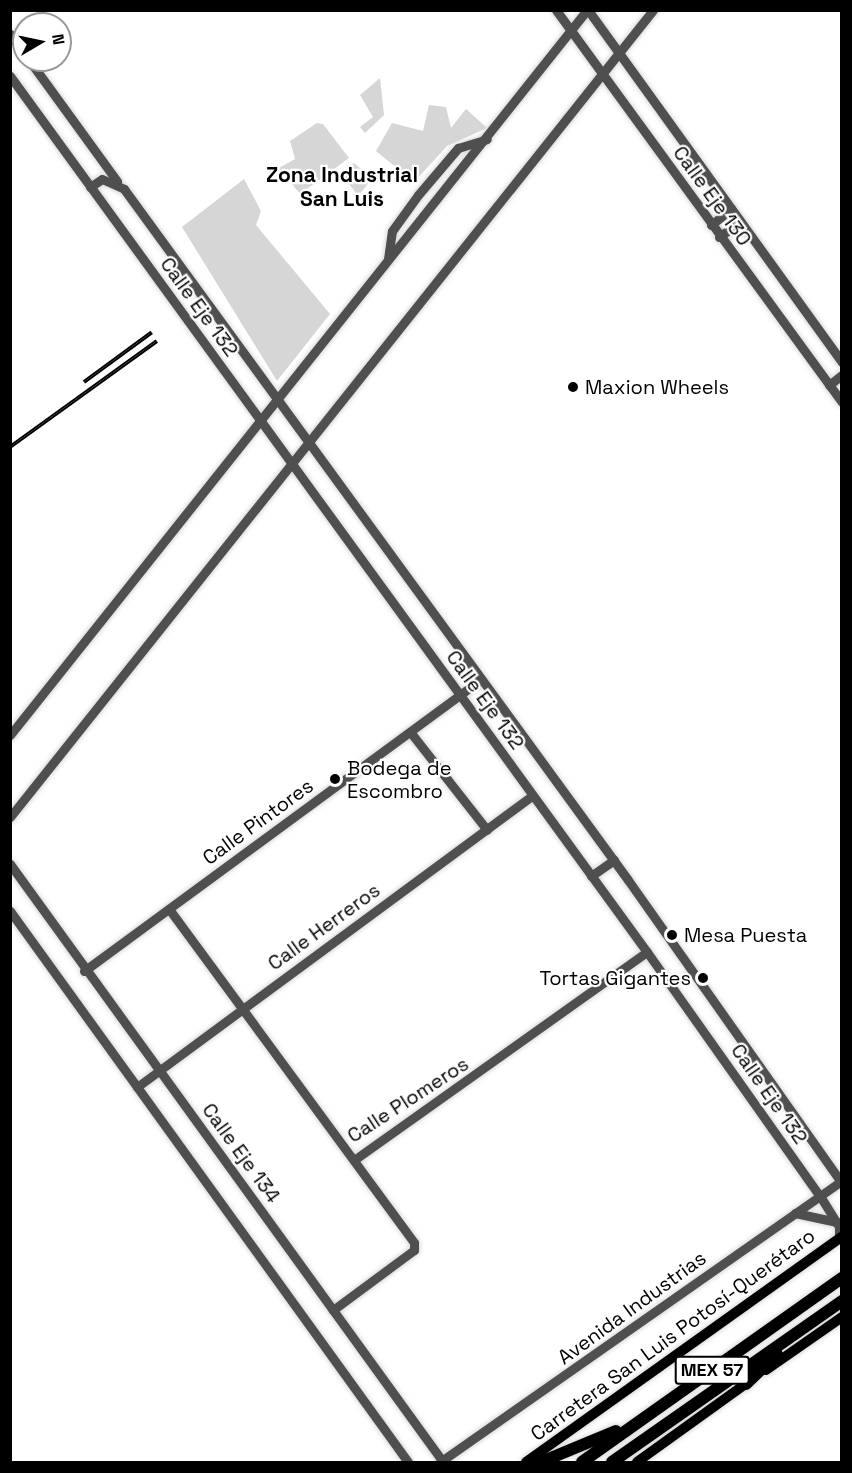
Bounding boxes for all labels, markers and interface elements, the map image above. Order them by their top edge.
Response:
north arrow [12,12,72,72]
text: N [47,32,70,46]
street label: Calle Eje 130 [668,141,756,251]
district label: Zona Industrial San Luis [266,162,418,212]
street label: Calle Eje 132 [155,253,243,361]
place label: Maxion Wheels [585,375,729,399]
marker: Maxion Wheels [566,380,580,394]
street label: Calle Eje 132 [441,646,529,754]
place label: Bodega de Escombro [347,756,451,803]
marker: Bodega de Escombro [328,772,342,786]
street label: Calle Pintores [198,774,318,870]
street label: Calle Herreros [263,878,385,976]
place label: Mesa Puesta [684,923,807,947]
marker: Mesa Puesta [665,928,679,942]
place label: Tortas Gigantes [539,966,691,990]
marker: Tortas Gigantes [696,971,710,985]
street label: Calle Eje 132 [726,1039,812,1149]
street label: Calle Plomeros [343,1052,473,1148]
street label: Calle Eje 134 [197,1099,285,1207]
street label: Carretera San Luis Potosí-Querétaro [526,1224,820,1446]
street label: Avenida Industrias [553,1246,711,1370]
road number: MEX 57 [674,1355,750,1385]

